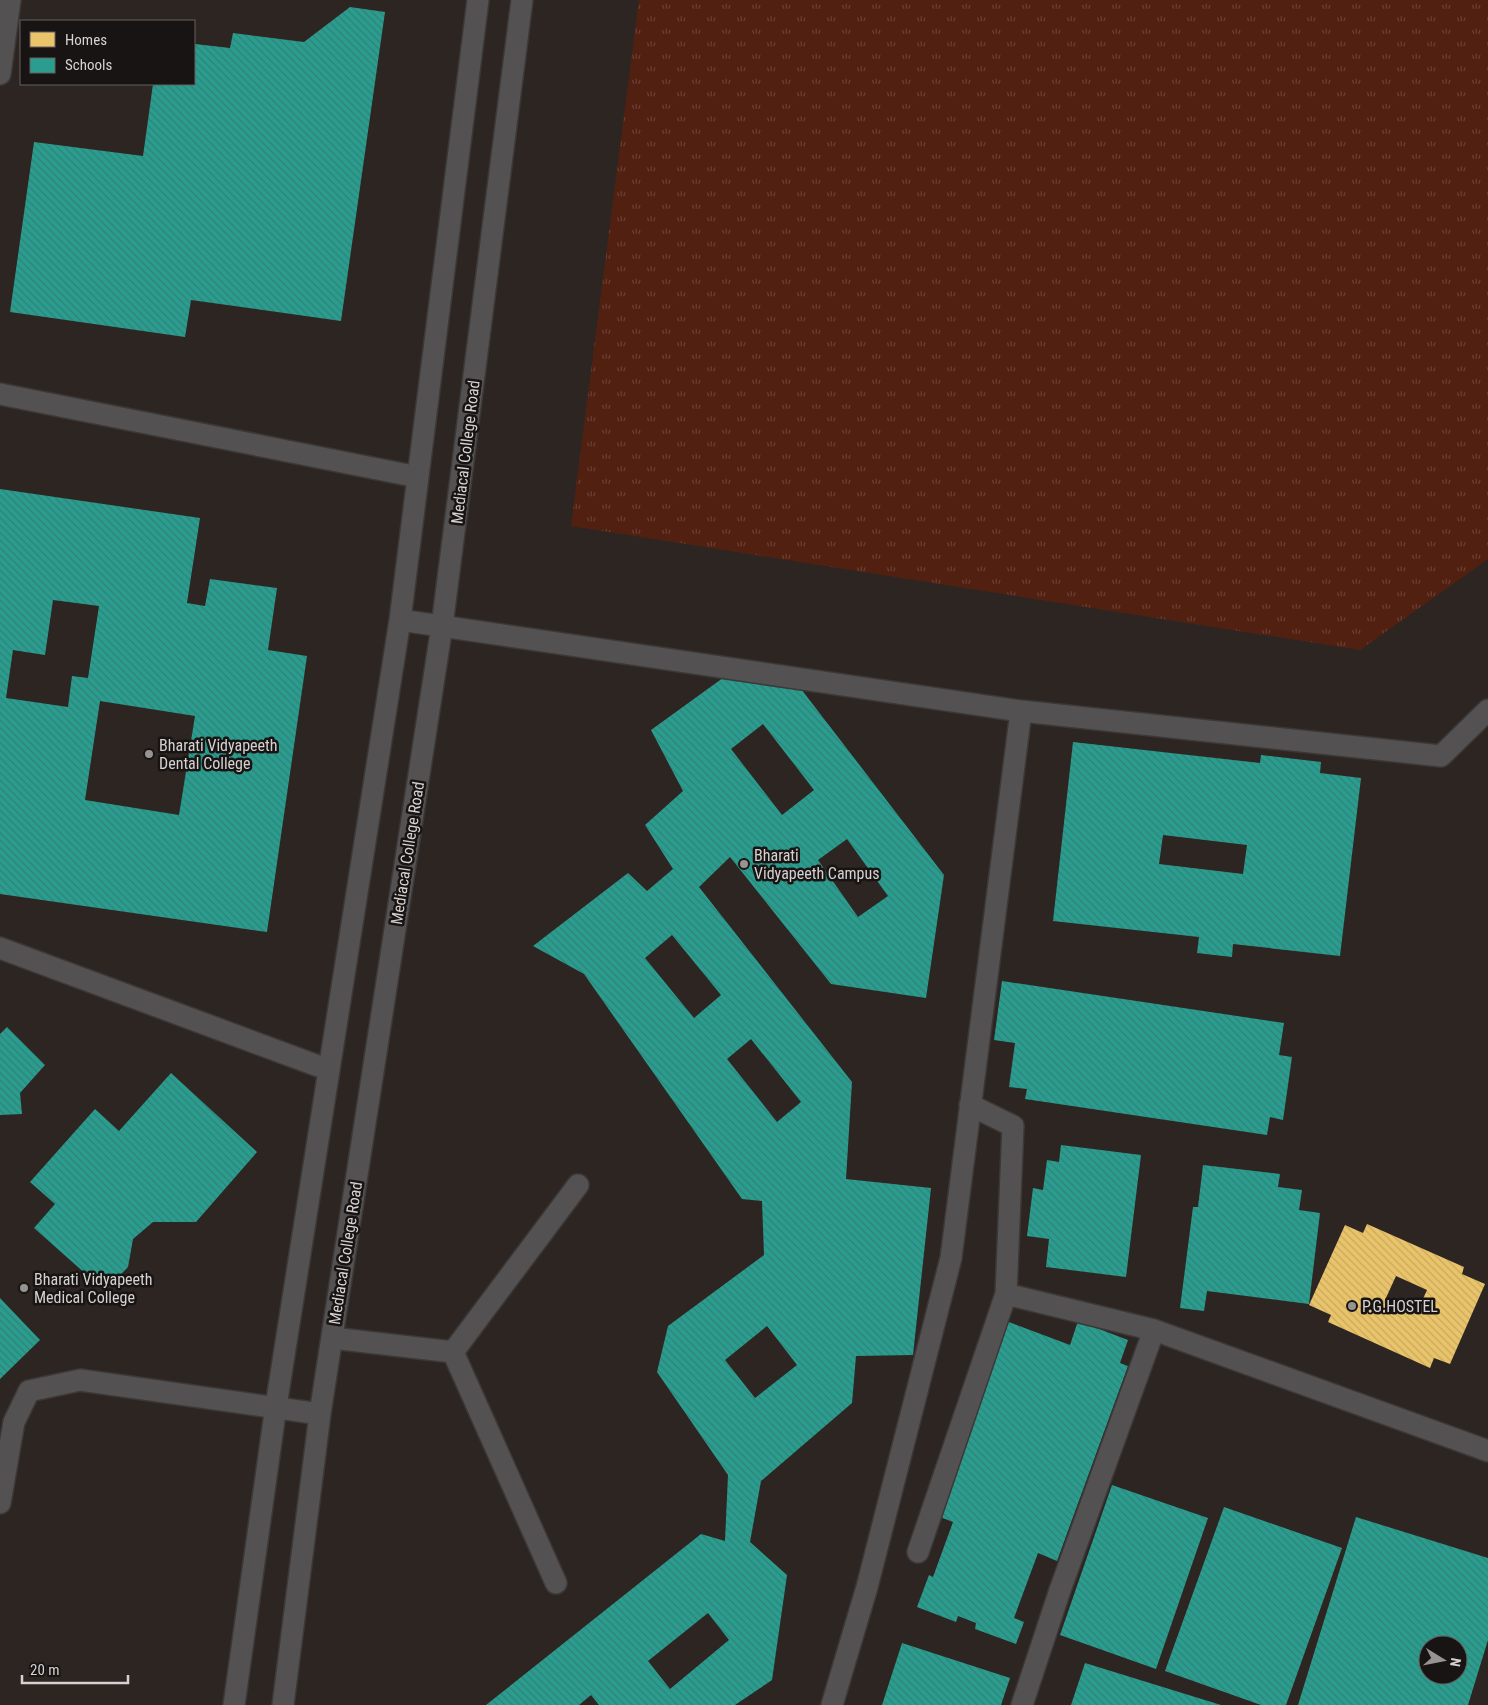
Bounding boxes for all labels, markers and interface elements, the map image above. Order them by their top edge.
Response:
legend [20,20,195,85]
text: Homes [65,31,107,49]
text: Schools [65,56,112,74]
street label: Mediacal College Road [447,379,484,525]
place label: Bharati Vidyapeeth Dental College [159,736,278,773]
marker: Bharati Vidyapeeth Dental College [143,748,155,760]
street label: Mediacal College Road [387,780,428,926]
place label: Bharati Vidyapeeth Campus [754,846,880,883]
marker: Bharati Vidyapeeth Campus [738,858,750,870]
street label: Mediacal College Road [325,1180,366,1326]
place label: Bharati Vidyapeeth Medical College [34,1270,153,1307]
marker: Bharati Vidyapeeth Medical College [18,1282,30,1294]
place label: P.G.HOSTEL [1362,1297,1438,1316]
marker: P.G.HOSTEL [1346,1300,1358,1312]
north arrow [1418,1635,1468,1685]
scale bar [22,1652,129,1684]
text: N [1447,1657,1464,1668]
text: 20 m [30,1661,60,1679]

